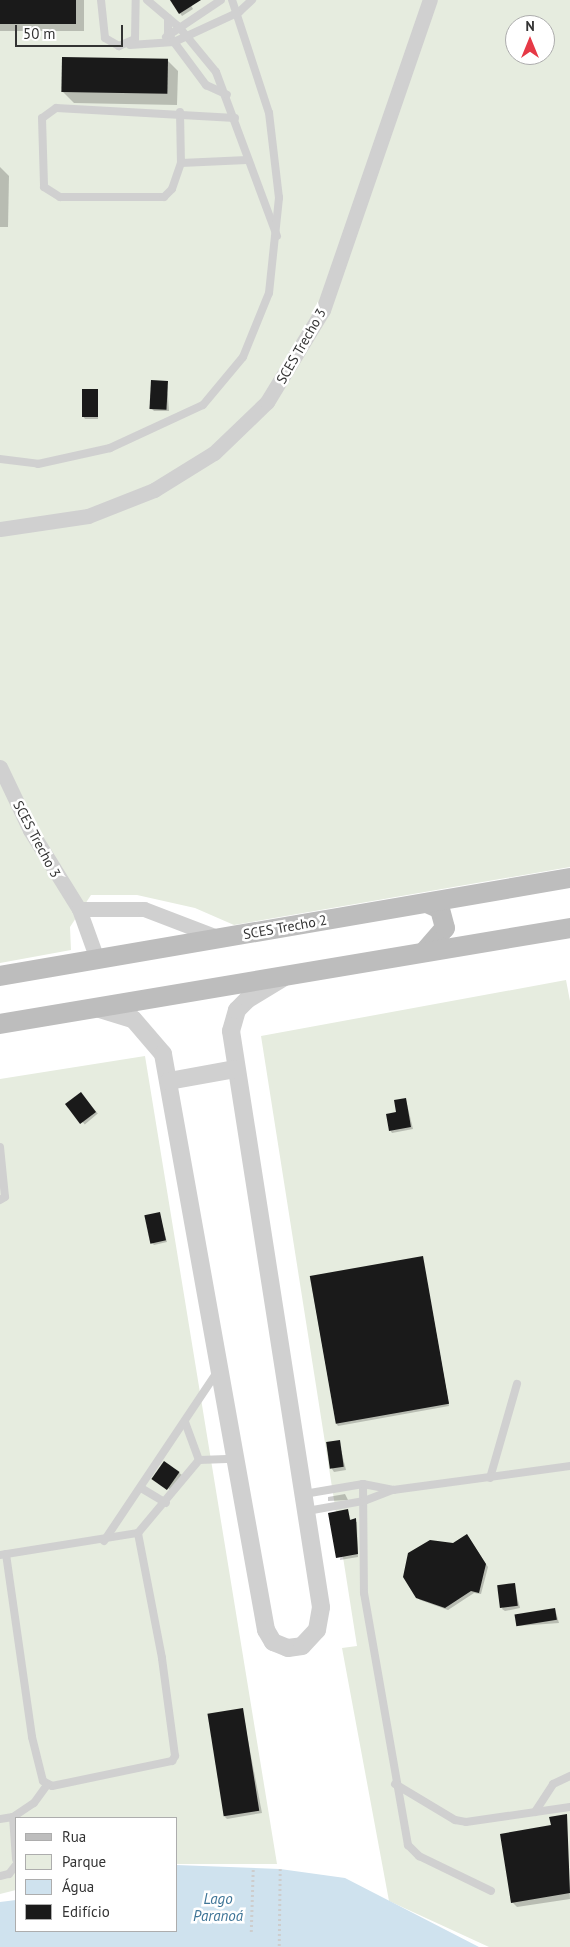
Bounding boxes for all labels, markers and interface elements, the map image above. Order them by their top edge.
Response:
scale bar [18,15,125,47]
north arrow [505,15,555,65]
text: N [525,17,535,35]
text: 50 m [23,24,56,43]
street label: SCES Trecho 3 [272,305,330,387]
street label: SCES Trecho 3 [10,798,64,880]
street label: SCES Trecho 2 [242,911,328,943]
legend [15,1817,178,1932]
text: Rua [62,1827,86,1846]
text: Parque [62,1852,106,1871]
text: Água [62,1877,94,1896]
water label: Lago Paranoá [193,1889,243,1924]
text: Edifício [62,1902,110,1921]

